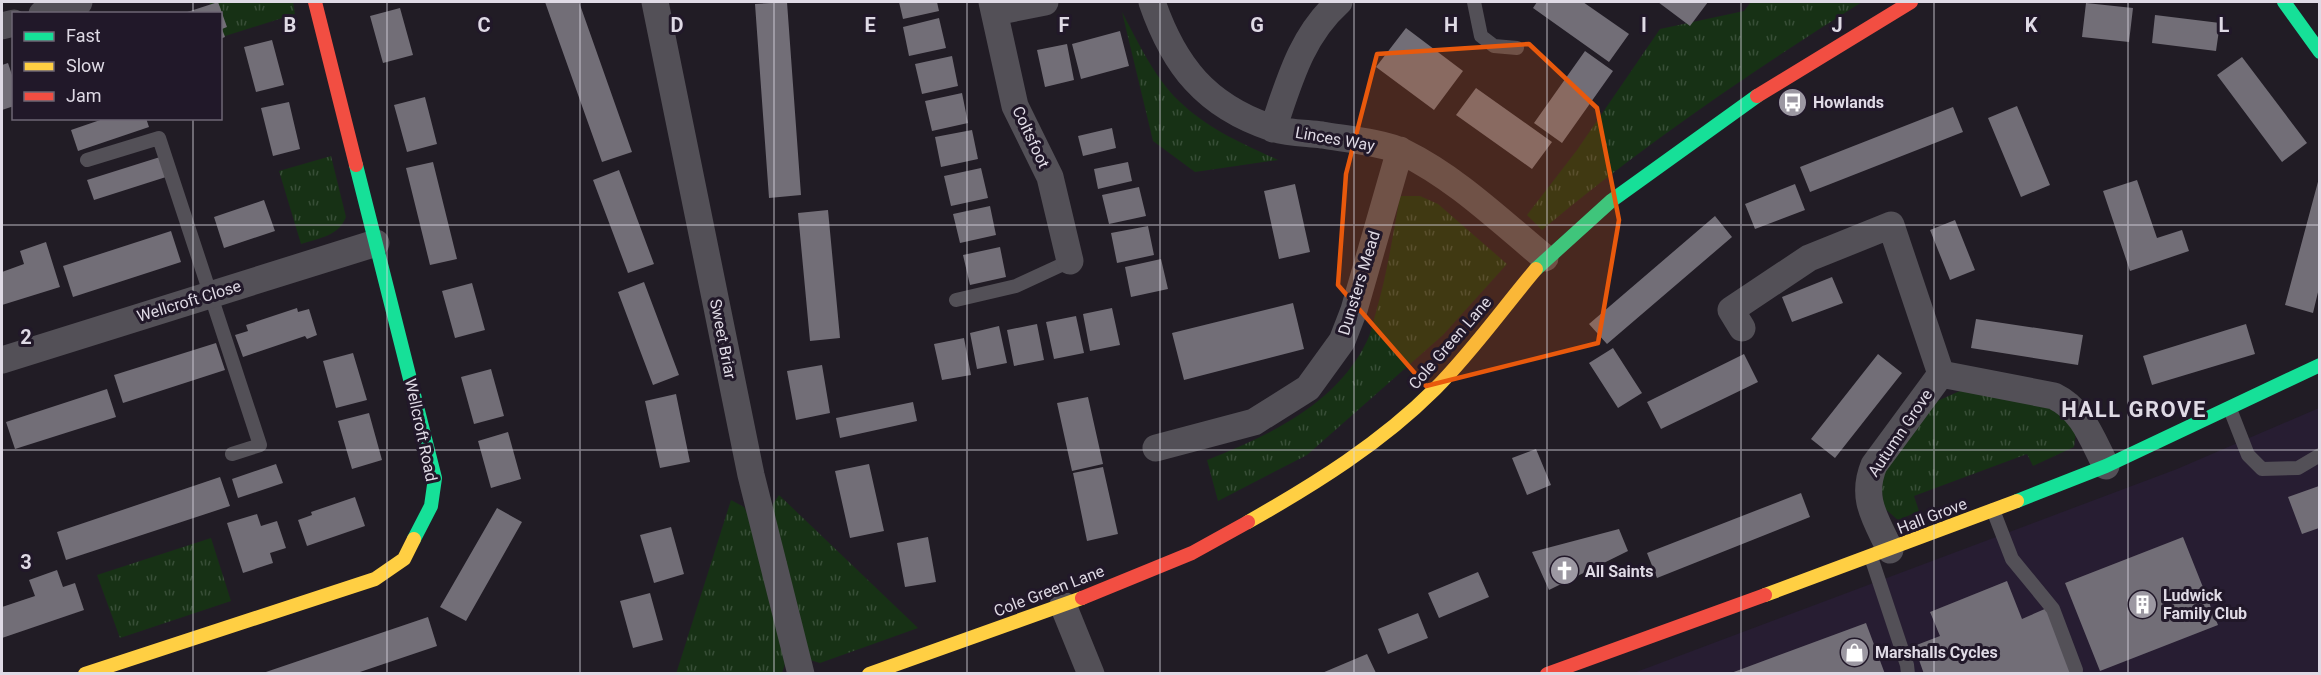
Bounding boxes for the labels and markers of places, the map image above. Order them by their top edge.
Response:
bus stop icon: Howlands [1776,86,1808,118]
place label: Howlands [1813,93,1884,112]
church icon: All Saints [1548,555,1580,587]
place label: All Saints [1585,562,1653,581]
place label: Ludwick Family Club [2163,586,2247,623]
building icon: Ludwick Family Club [2126,588,2158,620]
shop icon: Marshalls Cycles [1838,636,1870,668]
place label: Marshalls Cycles [1875,643,1998,662]

